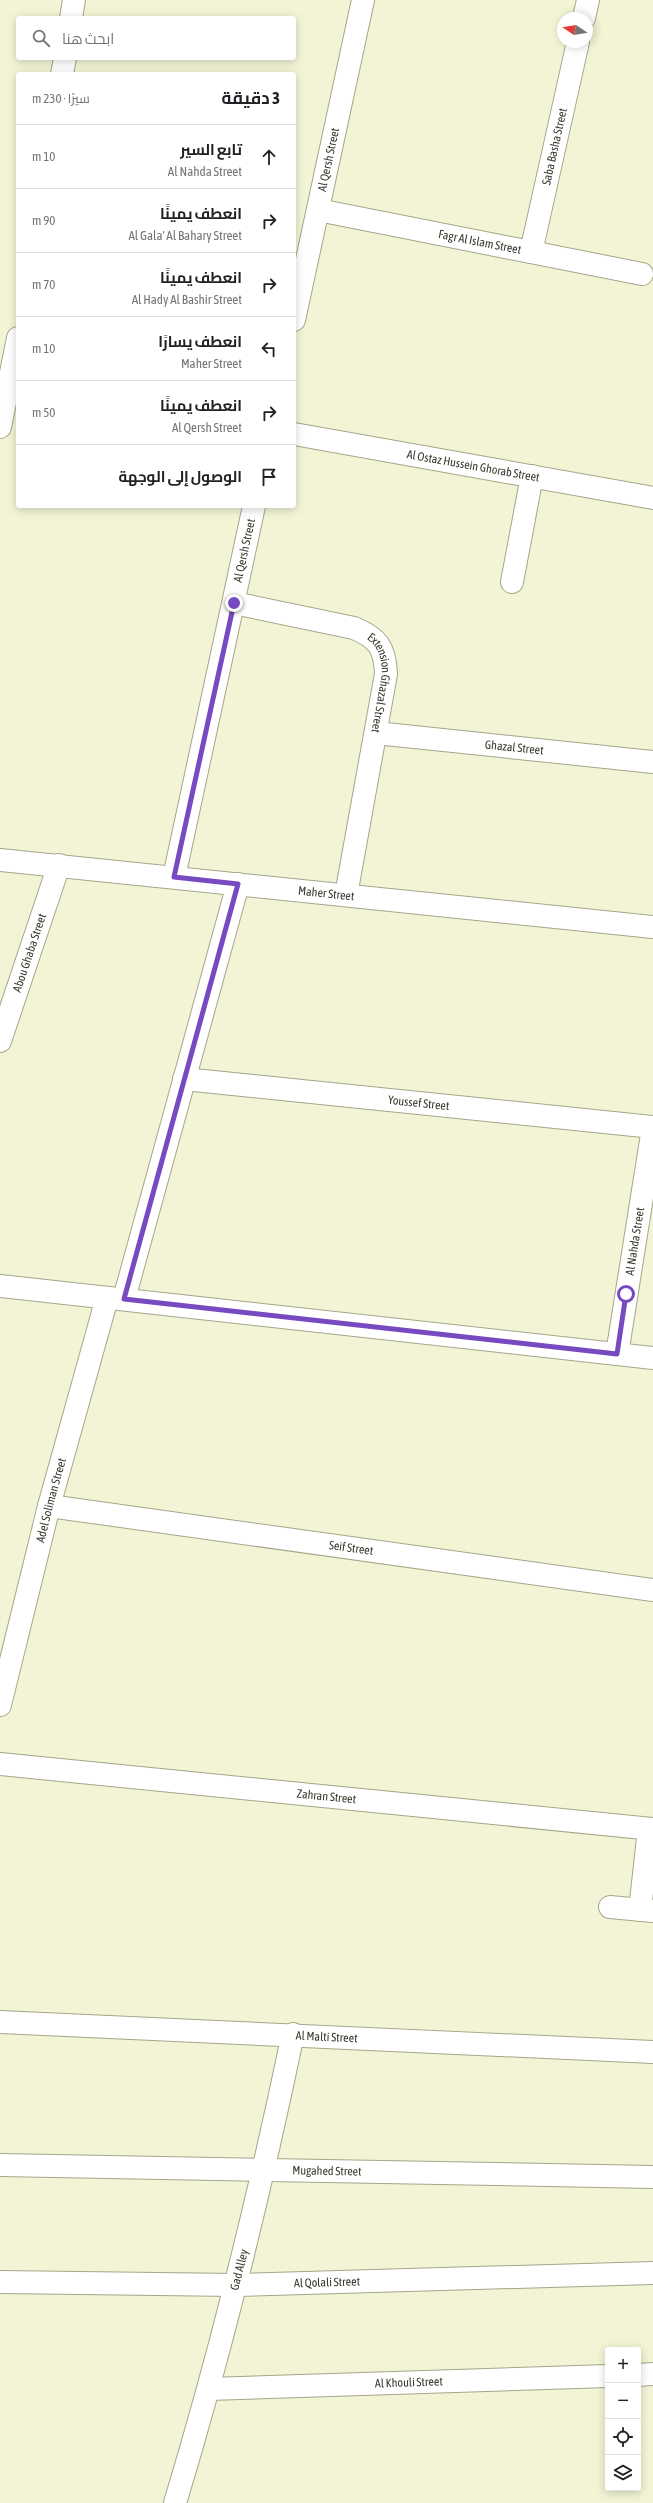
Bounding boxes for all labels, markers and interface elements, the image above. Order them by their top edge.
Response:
north arrow [557,12,593,48]
search box [16,16,296,60]
icon: search [30,27,52,49]
text: ابحث هنا [62,30,114,47]
text: 3 دقيقة [222,88,280,108]
text: سيرًا · 230 m [32,91,90,106]
street label: Saba Basha Street [539,106,570,186]
street label: Al Qersh Street [315,126,342,193]
text: تابع السير [180,141,242,158]
icon: ahead [258,146,280,168]
text: 10 m [32,149,55,164]
text: Al Nahda Street [168,164,242,179]
text: انعطف يمينًا [160,205,242,222]
icon: right [258,210,280,232]
text: 90 m [32,213,55,228]
street label: Fagr Al Islam Street [437,227,523,257]
text: Al Gala' Al Bahary Street [128,228,242,243]
text: انعطف يمينًا [160,269,242,286]
icon: right [258,274,280,296]
text: 70 m [32,277,55,292]
text: Al Hady Al Bashir Street [132,292,242,307]
text: انعطف يسارًا [158,333,242,350]
icon: left [258,338,280,360]
text: 10 m [32,341,55,356]
text: Maher Street [181,356,242,371]
text: انعطف يمينًا [160,397,242,414]
icon: right [258,402,280,424]
text: 50 m [32,405,55,420]
text: Al Qersh Street [172,420,242,435]
street label: Al Ostaz Hussein Ghorab Street [406,447,541,485]
icon: arrive [258,466,280,488]
text: الوصول إلى الوجهة [118,468,242,485]
street label: Al Qersh Street [231,517,258,584]
route end [225,594,243,612]
street label: Extension Ghazal Street [365,630,393,734]
street label: Ghazal Street [484,737,545,758]
street label: Maher Street [297,884,356,903]
street label: Abou Ghaba Street [10,911,49,994]
street label: Youssef Street [388,1093,451,1113]
street label: Al Nahda Street [623,1206,647,1276]
route start [617,1285,635,1303]
street label: Adel Soliman Street [33,1456,69,1544]
street label: Seif Street [328,1538,375,1558]
street label: Zahran Street [296,1787,357,1806]
street label: Al Malti Street [295,2029,358,2045]
street label: Mugahed Street [292,2163,362,2179]
street label: Gad Alley [227,2248,251,2292]
street label: Al Qolali Street [294,2274,361,2290]
map controls [605,2347,641,2491]
button: + [605,2347,641,2383]
street label: Al Khouli Street [375,2374,444,2391]
button: − [605,2383,641,2419]
button: locate [605,2419,641,2455]
button: layers [605,2455,641,2491]

